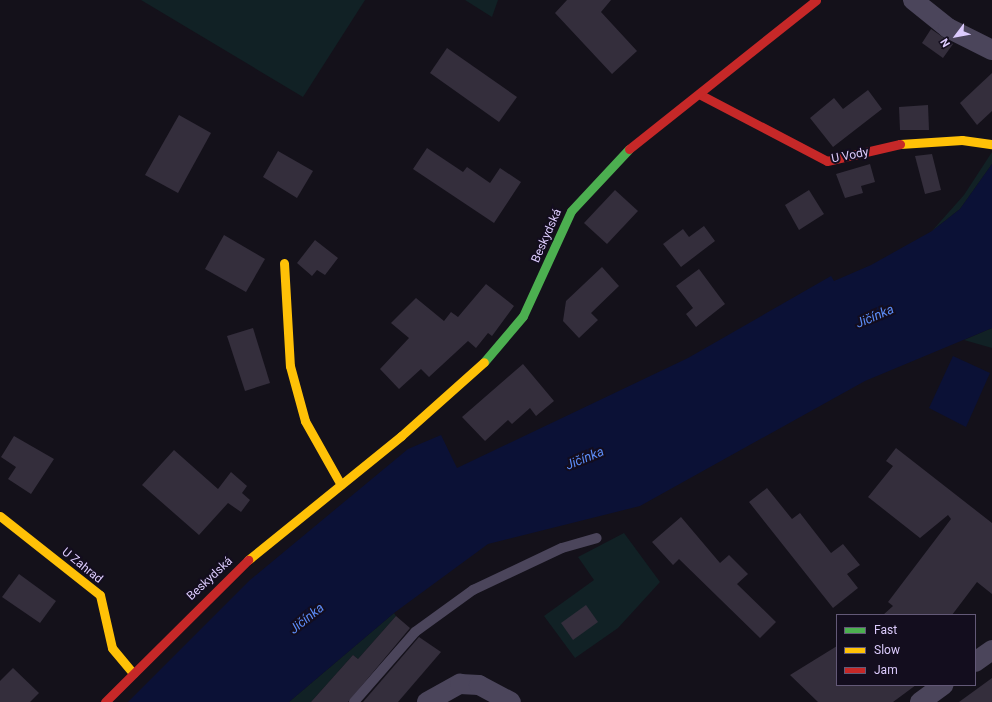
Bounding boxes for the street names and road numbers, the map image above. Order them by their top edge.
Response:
street label: U Vody [830,145,870,167]
street label: Beskydská [529,207,565,265]
street label: U Zahrad [59,545,105,587]
street label: Beskydská [184,554,236,604]

